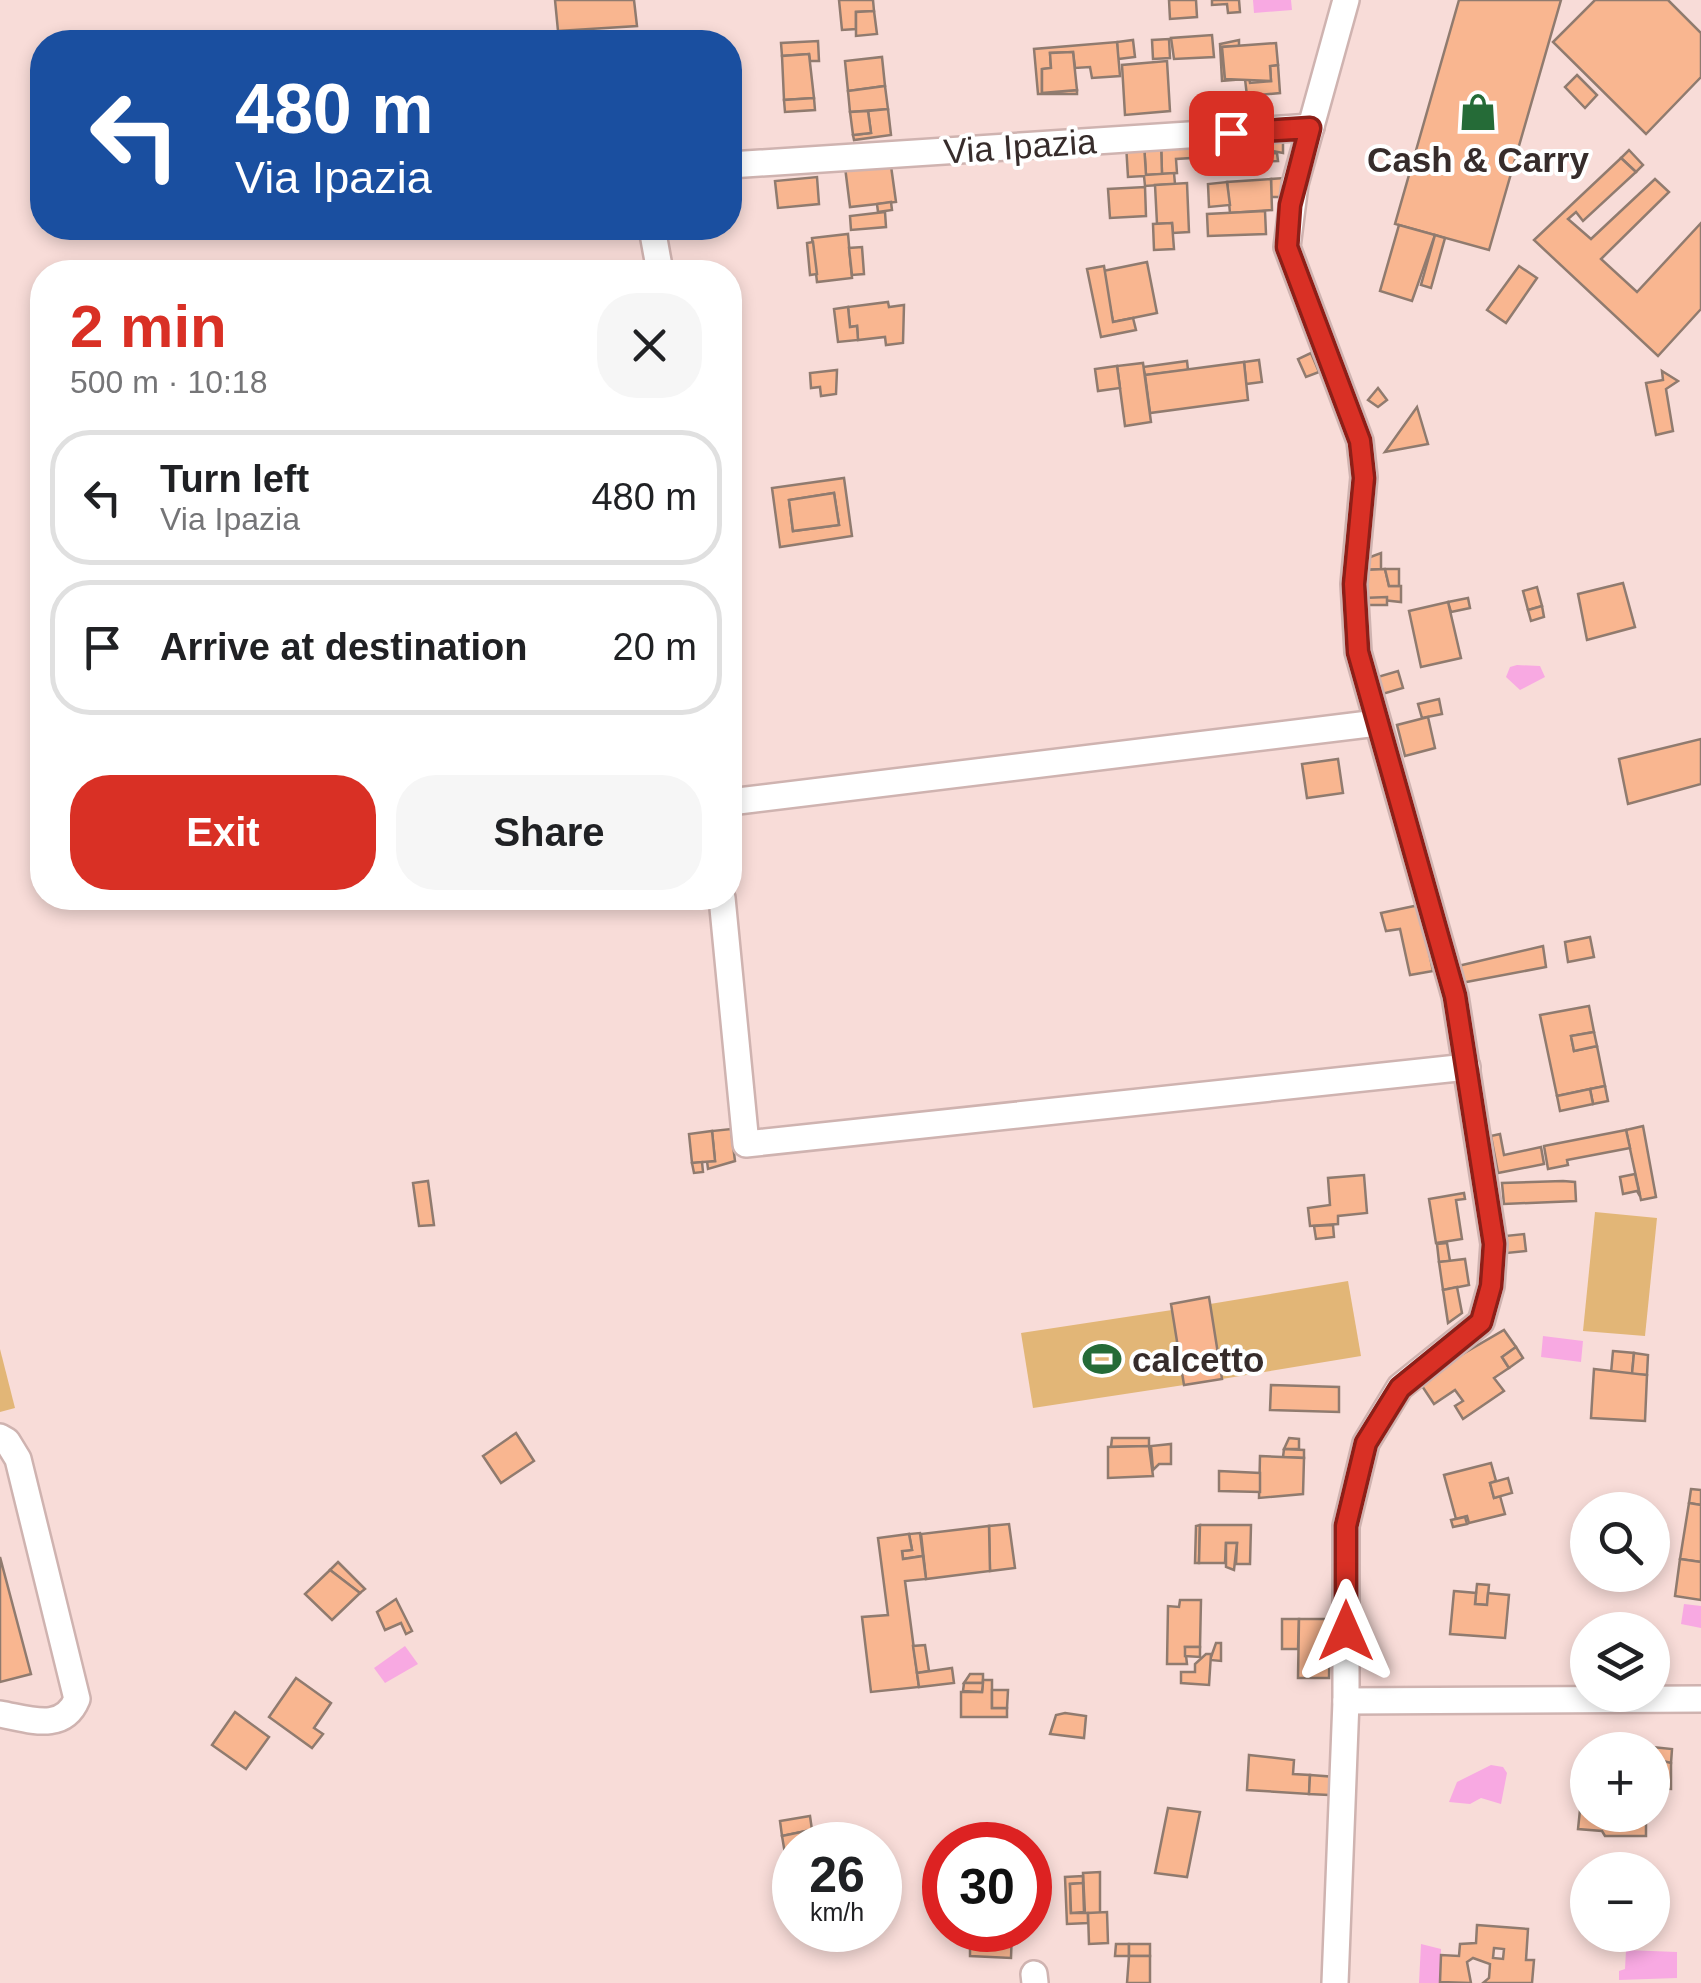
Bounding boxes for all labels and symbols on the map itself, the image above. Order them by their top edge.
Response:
pin [1189,91,1274,176]
shop icon: Cash & Carry [1457,91,1499,133]
street label: Via Ipazia [942,121,1098,171]
place label: Cash & Carry [1367,140,1589,179]
sports icon: calcetto [1081,1338,1123,1380]
place label: calcetto [1132,1340,1264,1379]
position arrow [1294,1579,1398,1683]
speed limit sign: 30 [922,1822,1052,1952]

